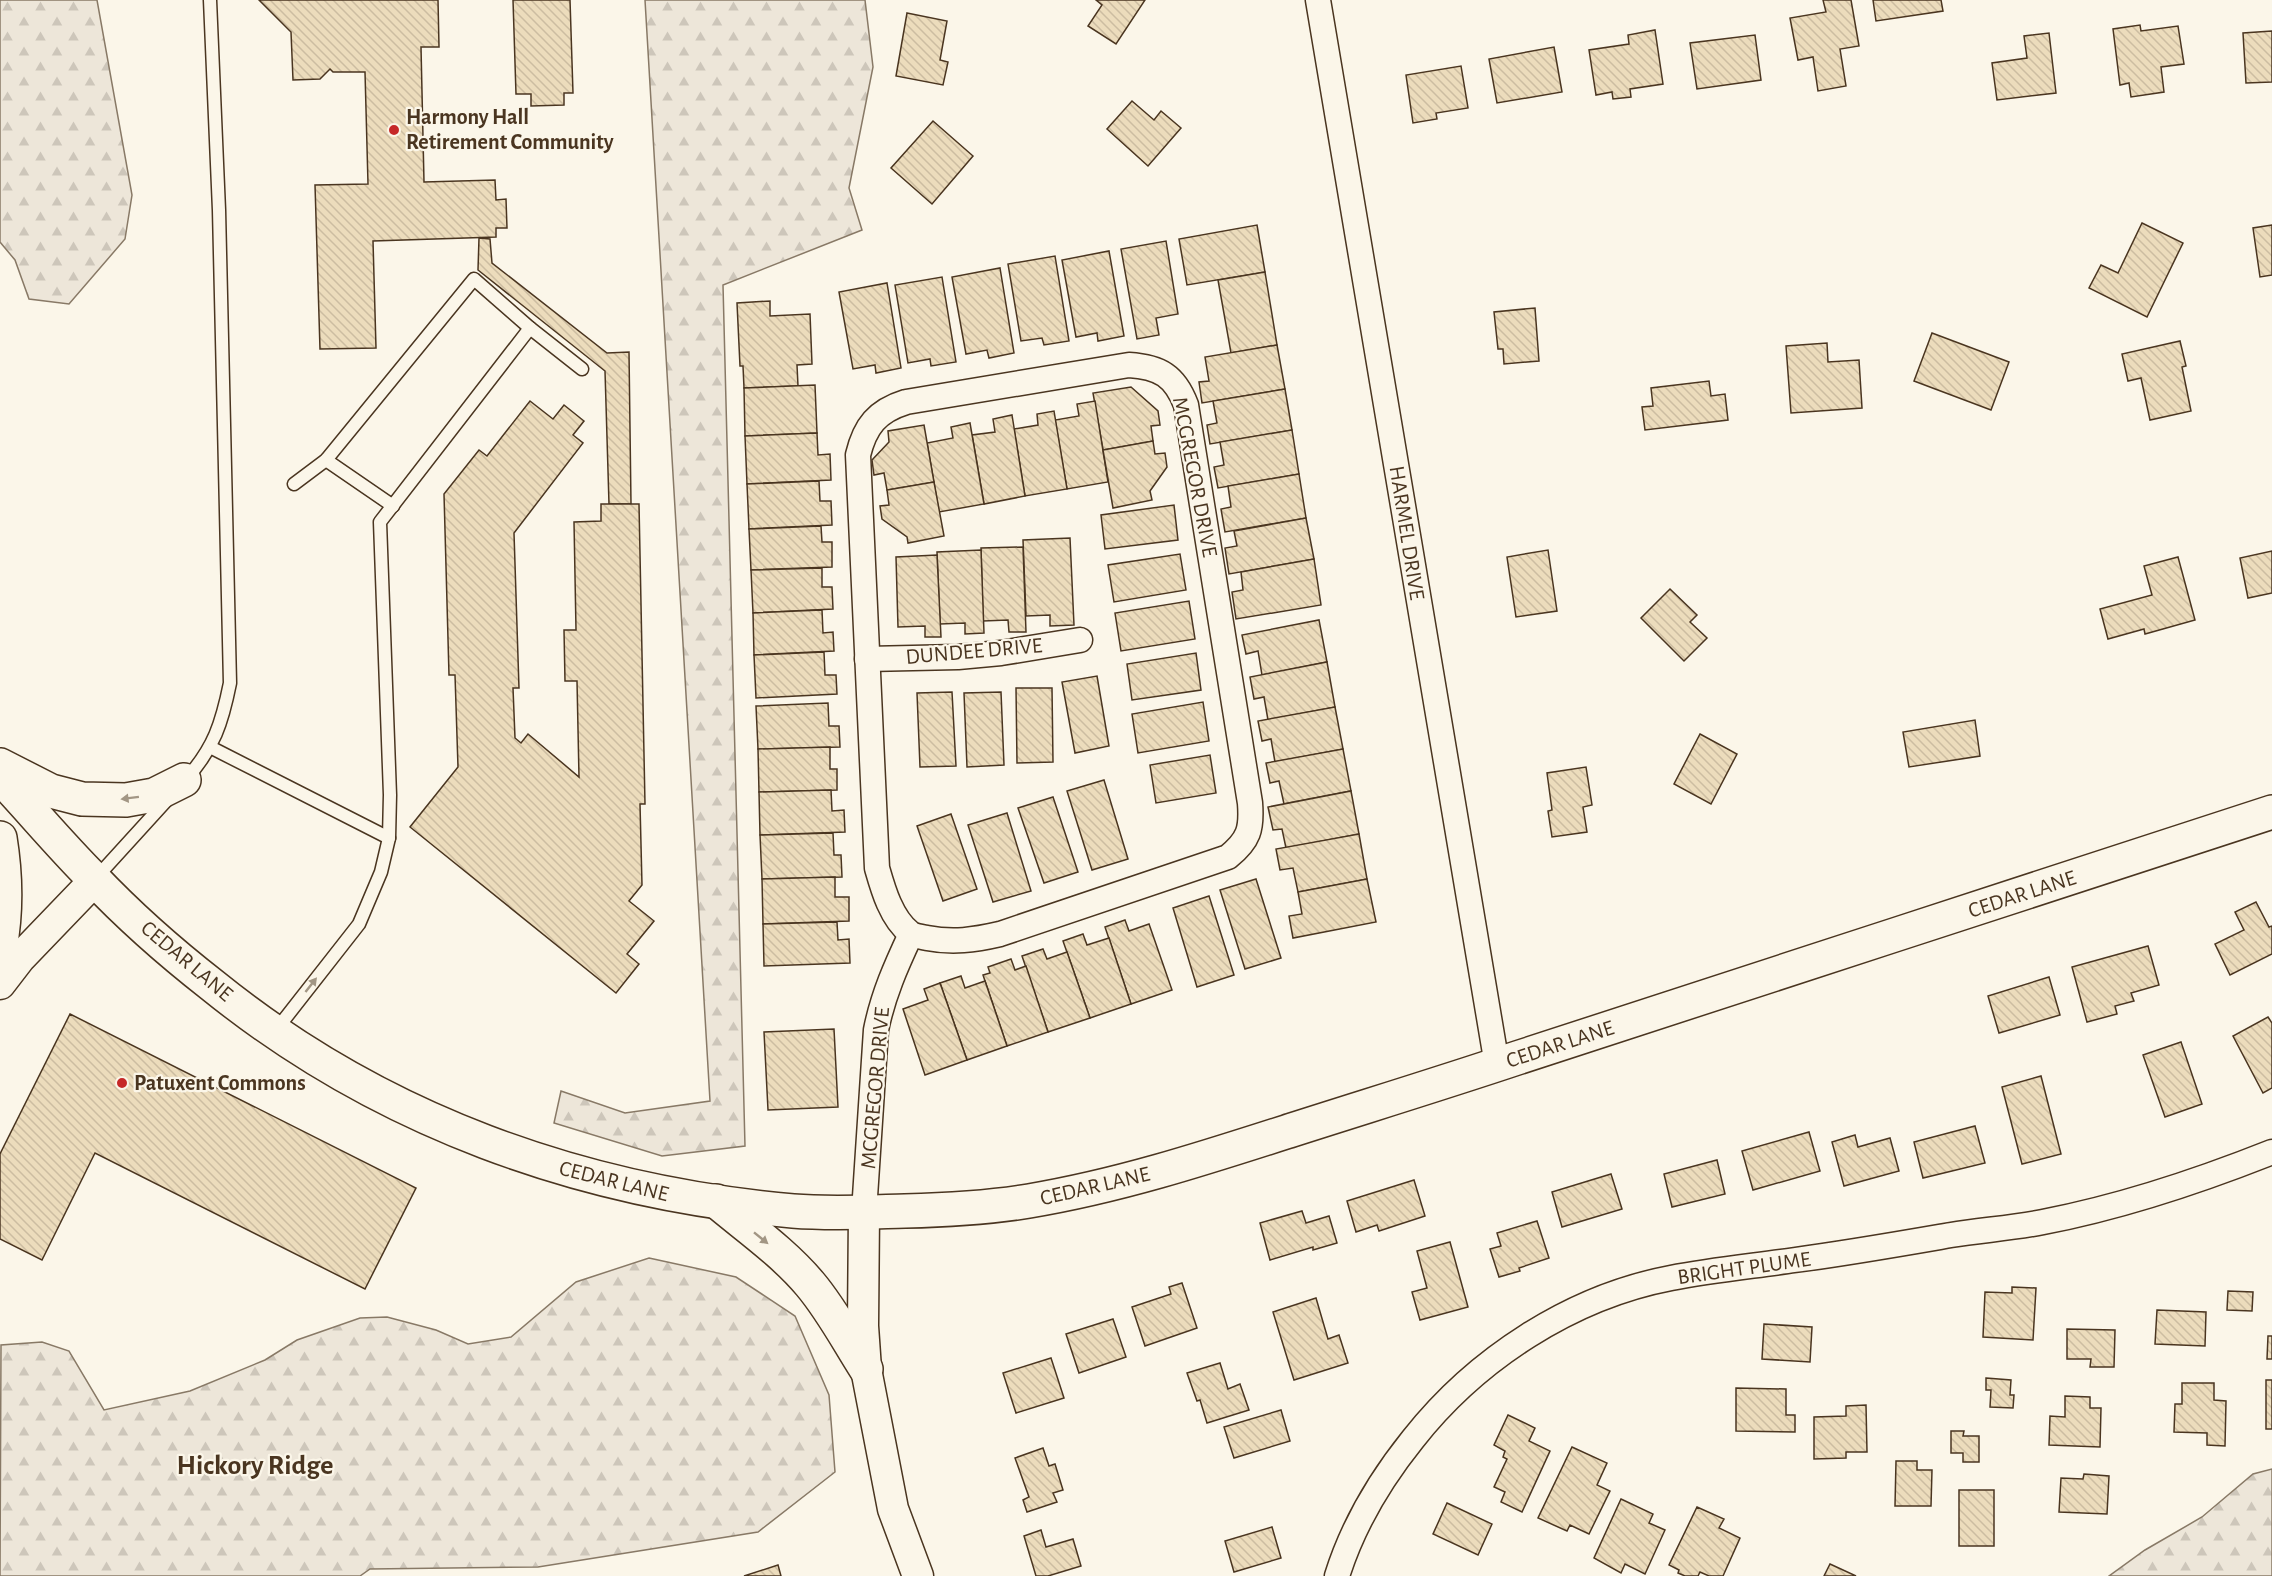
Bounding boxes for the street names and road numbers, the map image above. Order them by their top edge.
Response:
street label: MCGREGOR DRIVE [1169,395,1221,559]
street label: HARMEL DRIVE [1386,464,1429,602]
street label: DUNDEE DRIVE [905,634,1044,668]
street label: CEDAR LANE [1965,866,2079,922]
street label: CEDAR LANE [137,917,237,1006]
street label: MCGREGOR DRIVE [857,1006,893,1170]
street label: CEDAR LANE [1503,1016,1617,1072]
street label: CEDAR LANE [557,1157,671,1205]
street label: CEDAR LANE [1038,1163,1152,1209]
street label: BRIGHT PLUME [1676,1248,1812,1288]

